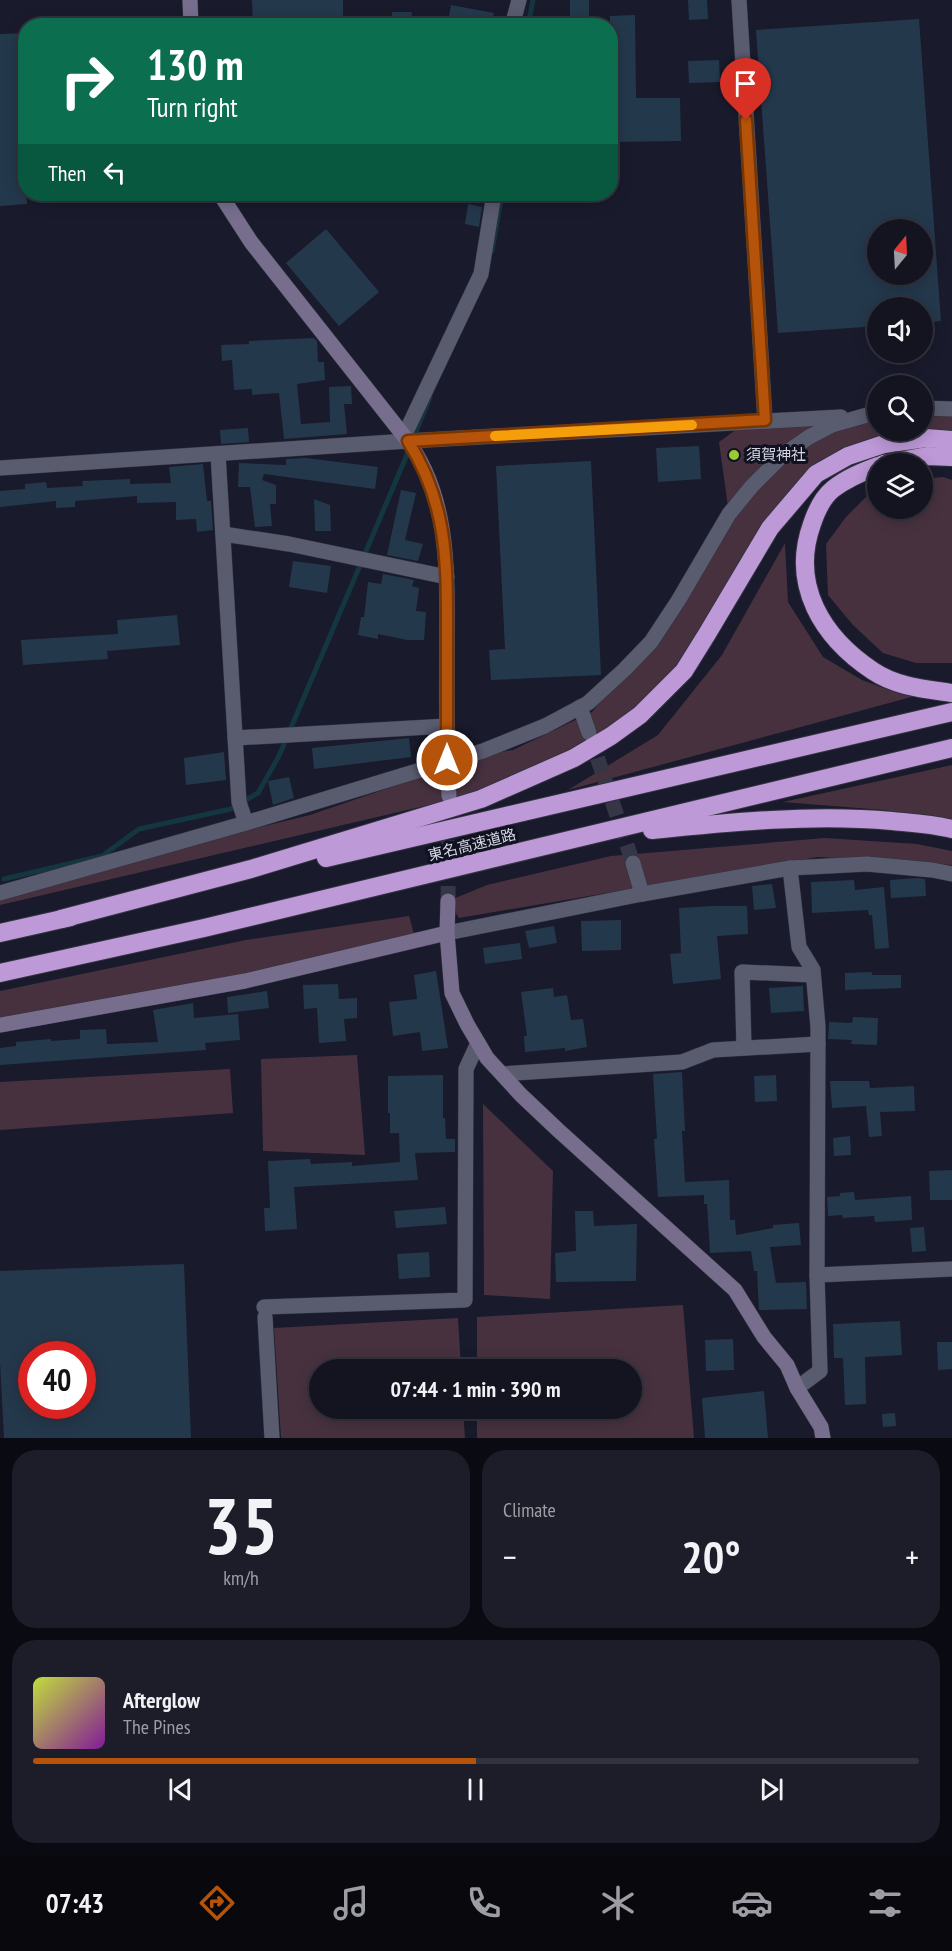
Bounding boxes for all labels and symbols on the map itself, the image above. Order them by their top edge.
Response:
pin [720,58,771,120]
north arrow [867,219,933,285]
place label: 須賀神社 [746,445,806,464]
marker: 須賀神社 [727,448,741,462]
position arrow [415,728,479,792]
street label: 東名高速道路 [426,824,518,865]
speed limit sign: 40 [18,1341,96,1419]

